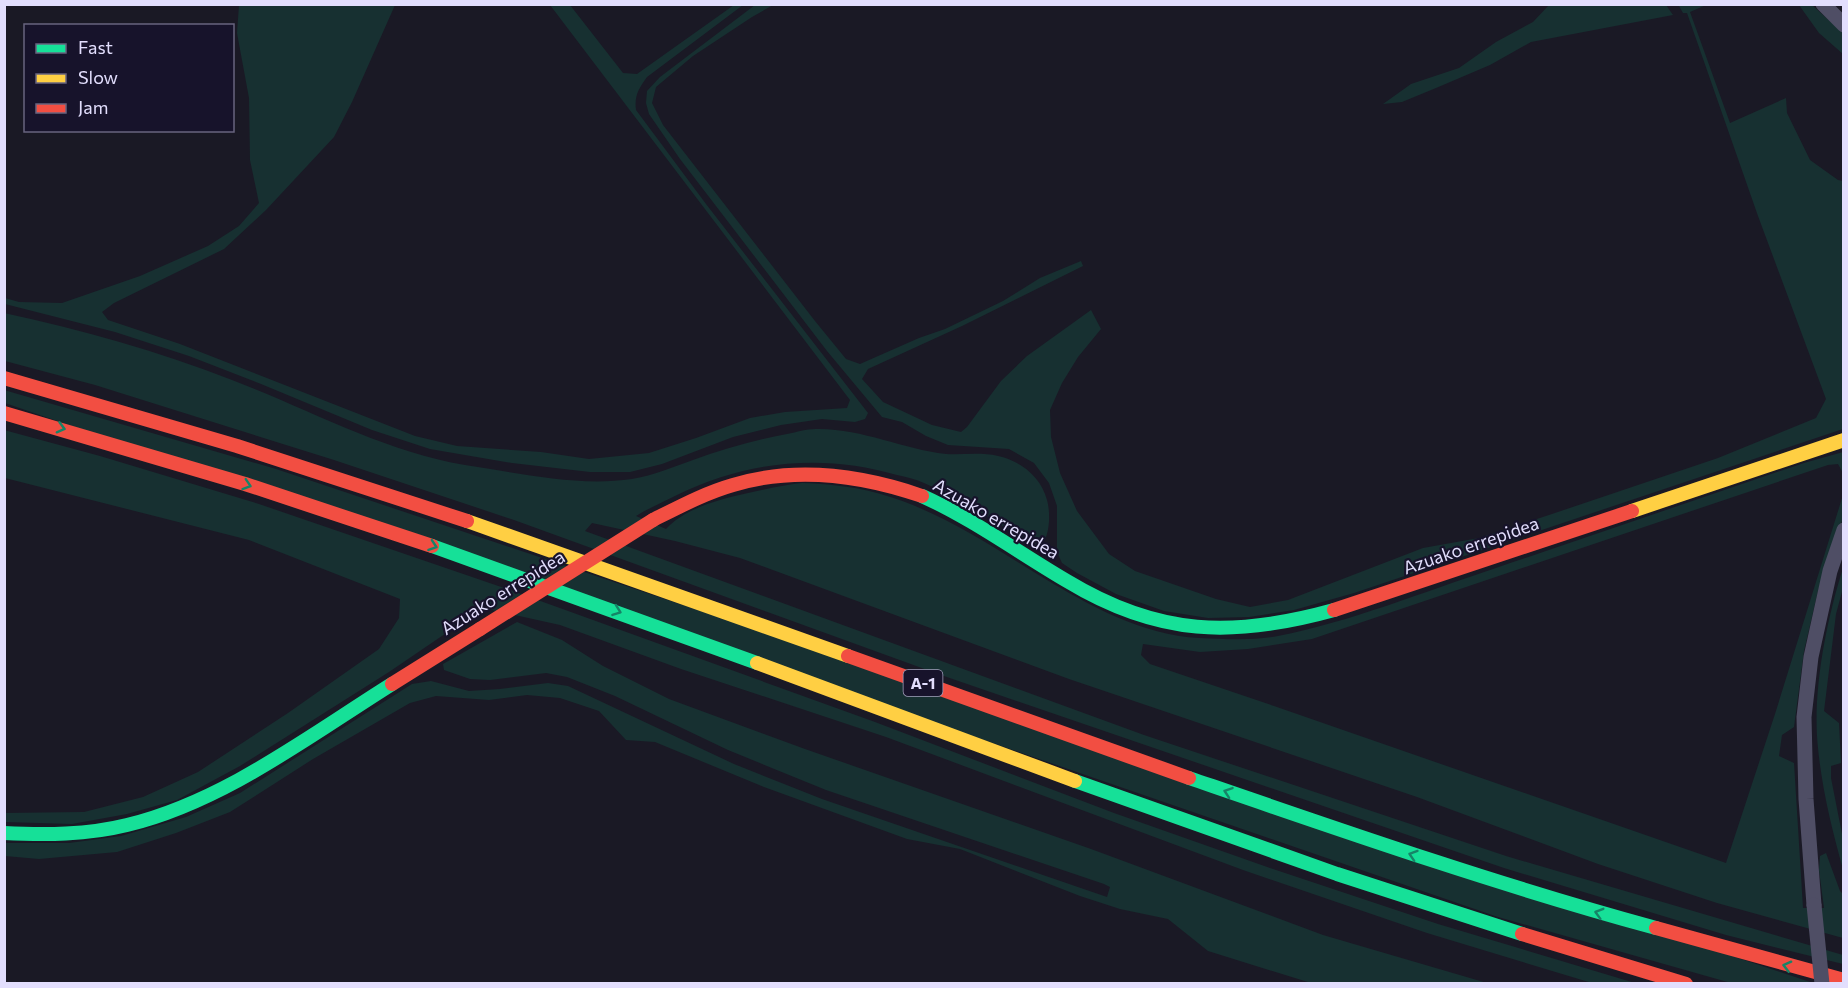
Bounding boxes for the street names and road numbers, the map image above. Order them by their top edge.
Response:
street label: Azuako errepidea [929,473,1064,563]
street label: Azuako errepidea [1400,512,1541,579]
street label: Azuako errepidea [436,545,569,639]
road number: A-1 [904,670,942,696]

